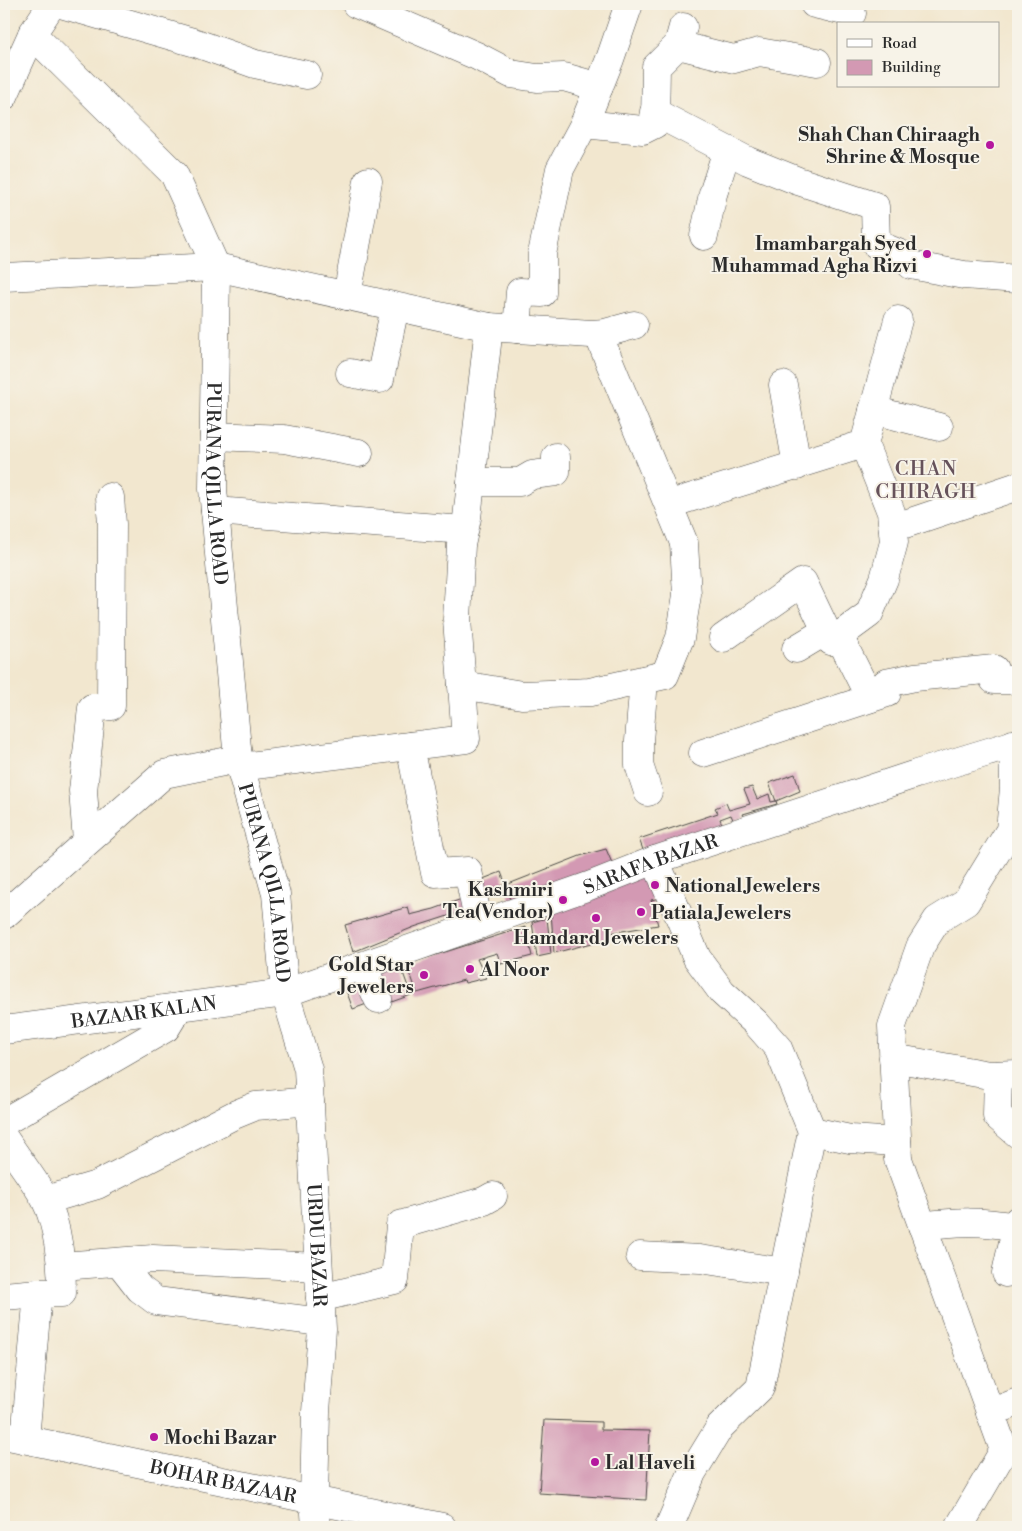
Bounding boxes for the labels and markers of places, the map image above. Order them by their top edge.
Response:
place label: Shah Chan Chiraagh Shrine & Mosque [798,123,980,169]
marker: Shah Chan Chiraagh Shrine & Mosque [984,139,996,151]
place label: Imambargah Syed Muhammad Agha Rizvi [711,232,917,278]
marker: Imambargah Syed Muhammad Agha Rizvi [921,248,933,260]
place label: National Jewelers [665,874,820,898]
place label: Kashmiri Tea(Vendor) [443,878,553,924]
marker: National Jewelers [649,879,661,891]
marker: Kashmiri Tea(Vendor) [557,894,569,906]
place label: Patiala Jewelers [651,901,791,925]
marker: Patiala Jewelers [635,906,647,918]
marker: Hamdard Jewelers [590,912,602,924]
place label: Hamdard Jewelers [514,926,678,950]
place label: Gold Star Jewelers [328,953,414,999]
place label: Al Noor [479,958,550,982]
marker: Al Noor [464,963,476,975]
marker: Gold Star Jewelers [418,969,430,981]
place label: Mochi Bazar [164,1426,277,1450]
marker: Mochi Bazar [148,1431,160,1443]
place label: Lal Haveli [605,1451,695,1475]
marker: Lal Haveli [589,1456,601,1468]

